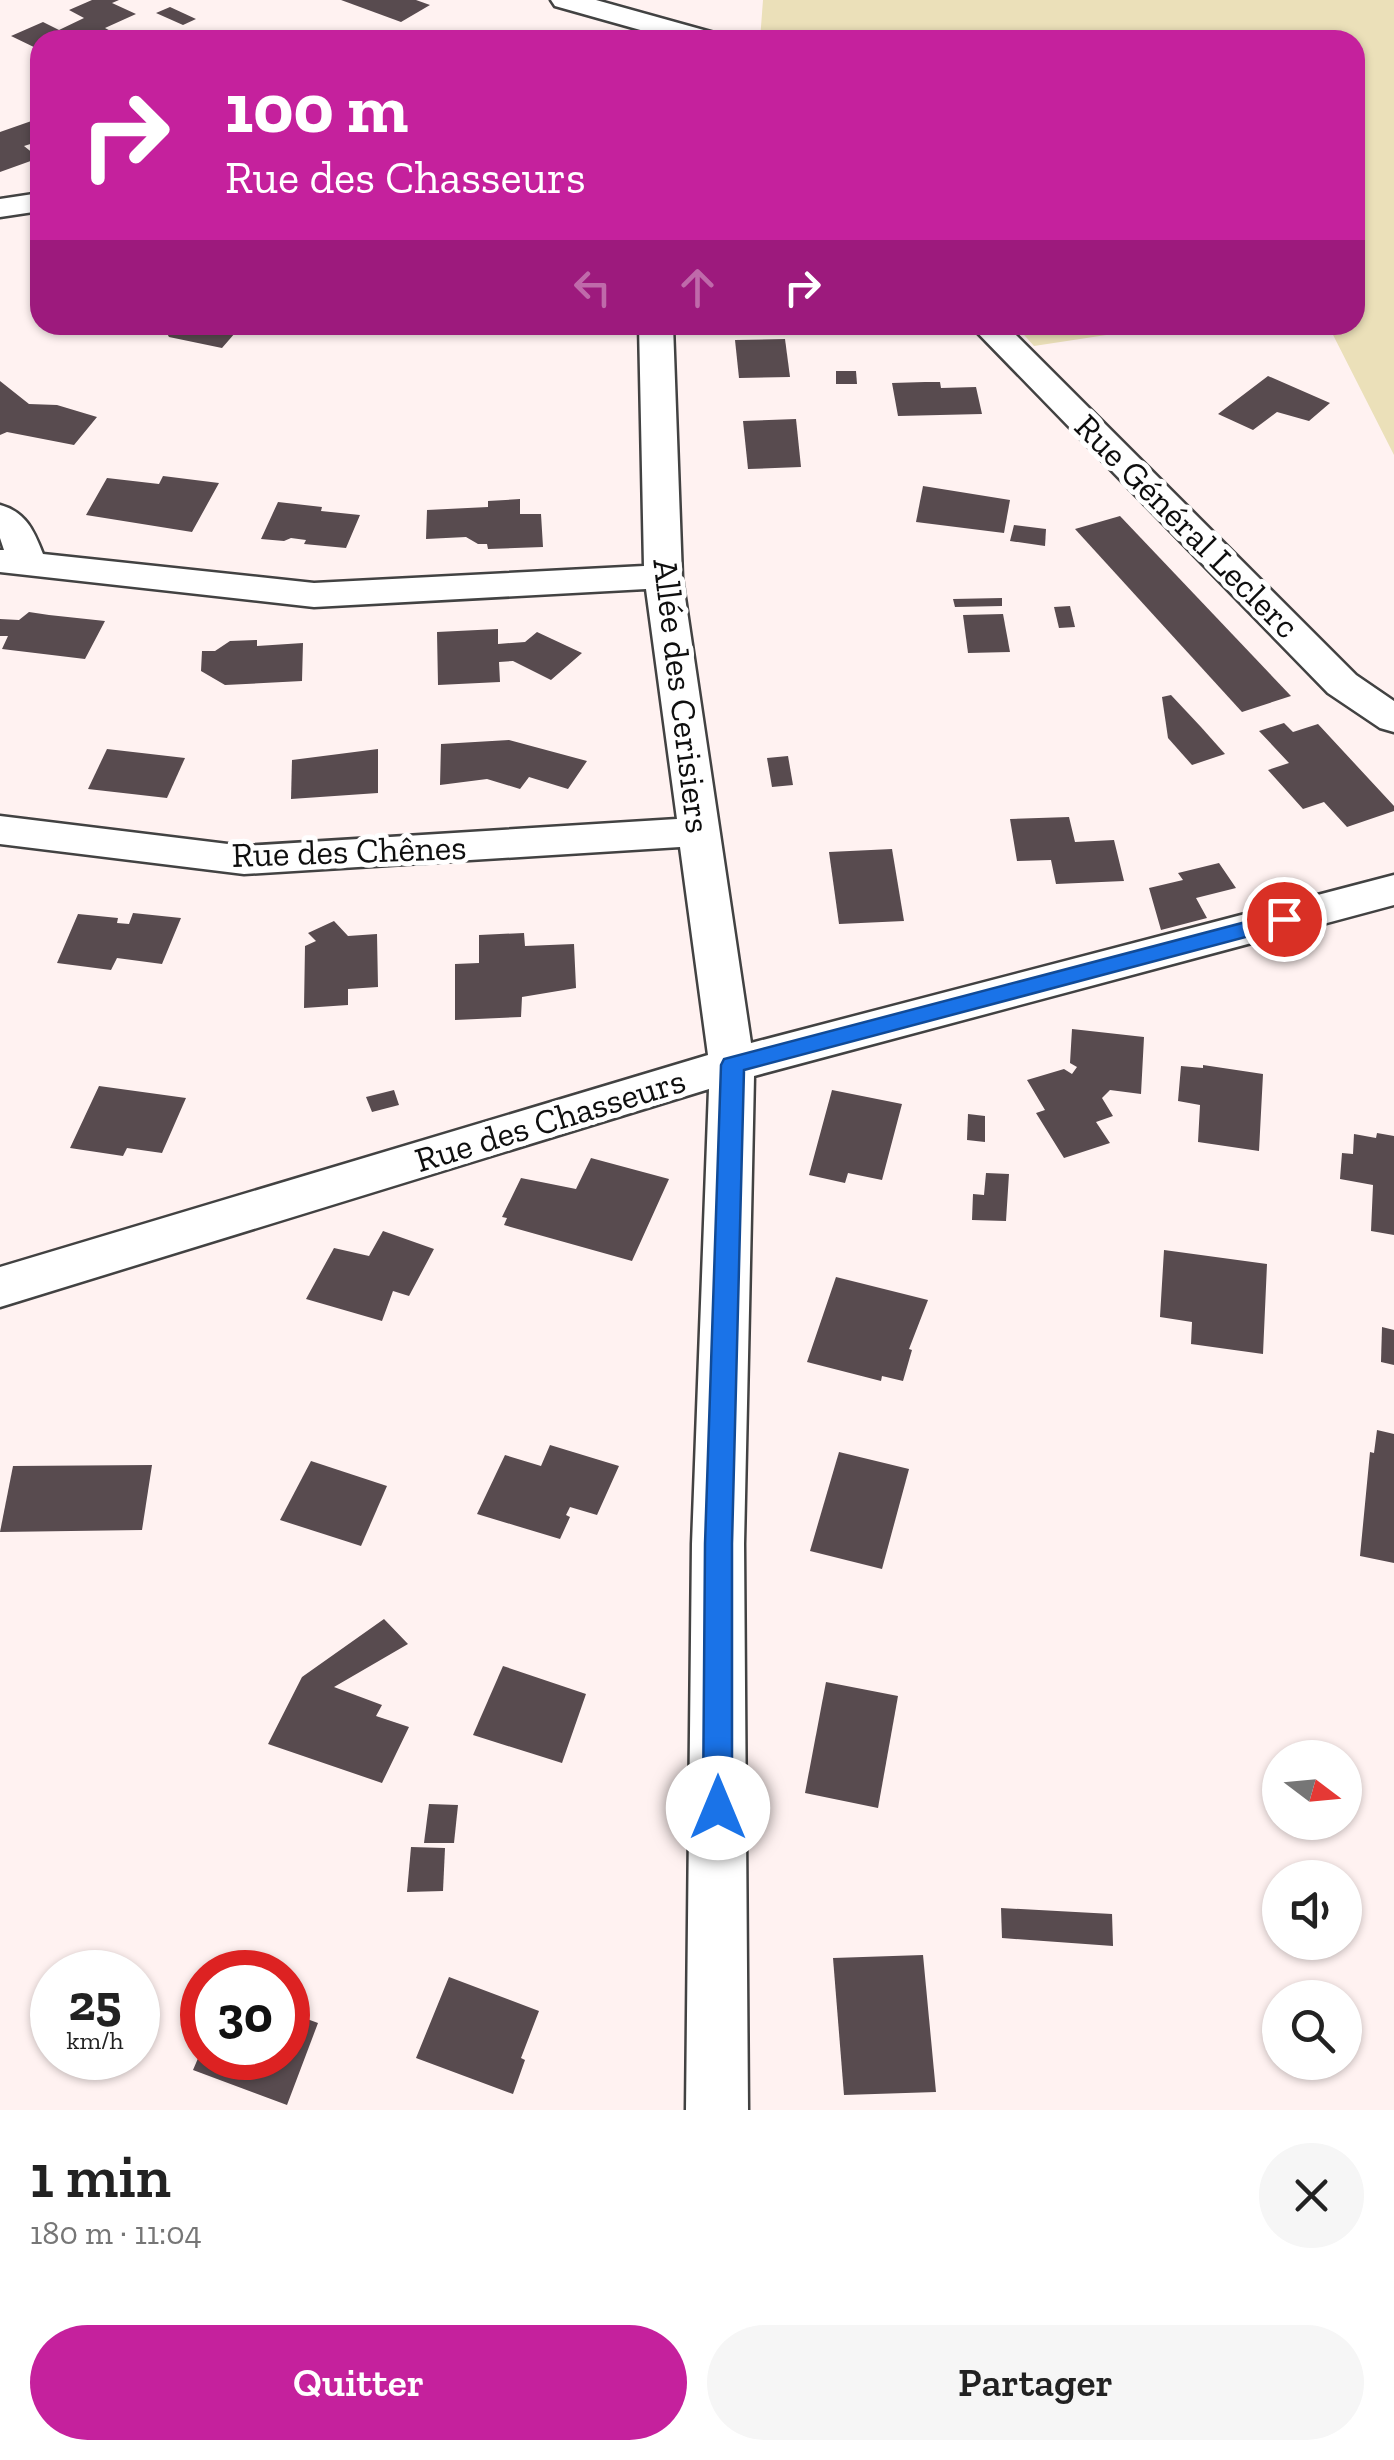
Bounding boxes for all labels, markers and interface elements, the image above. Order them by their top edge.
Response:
text: 100 m [225,66,408,150]
icon: right [60,70,190,200]
text: Rue des Chasseurs [225,151,586,205]
icon: left [565,260,620,315]
icon: ahead [670,260,725,315]
icon: right [775,260,830,315]
street label: Rue Général Leclerc [1066,405,1308,647]
street label: Allée des Cerisiers [644,556,720,836]
street label: Rue des Chênes [231,826,467,876]
pin [1242,877,1327,962]
icon: arrive [1257,892,1312,947]
street label: Rue des Chasseurs [410,1059,690,1181]
north arrow [1262,1740,1362,1840]
map controls [1262,1740,1362,2080]
position arrow [666,1756,770,1860]
button: sound [1262,1860,1362,1960]
speed limit sign: 30 [180,1950,310,2080]
text: 25 [69,1973,121,2033]
button: search [1262,1980,1362,2080]
text: km/h [66,2025,124,2055]
text: 1 min [30,2140,171,2212]
button: close [1259,2143,1364,2248]
text: 180 m · 11:04 [30,2214,202,2252]
button: Quitter [30,2325,687,2440]
button: Partager [707,2325,1364,2440]

